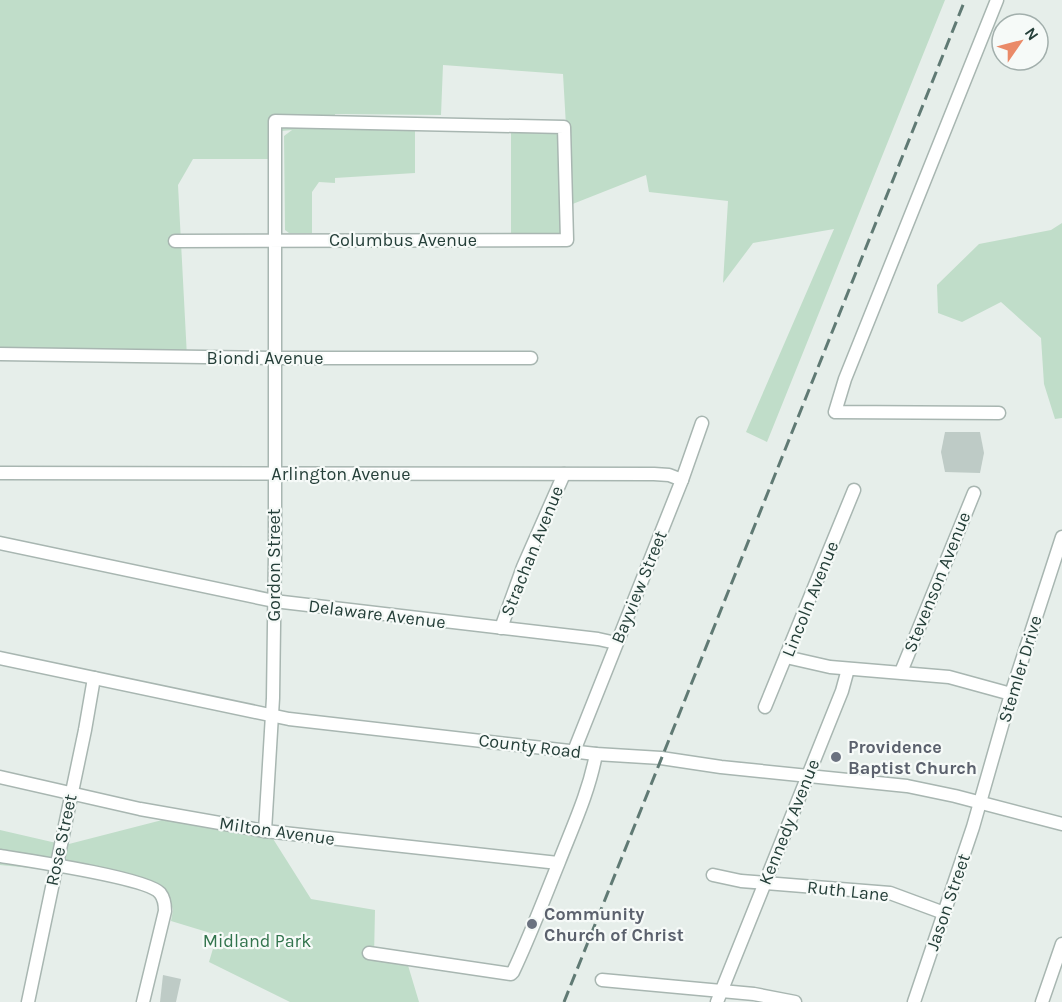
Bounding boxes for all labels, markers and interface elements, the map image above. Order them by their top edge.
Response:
north arrow [990,12,1050,72]
text: N [1021,24,1043,44]
street label: Columbus Avenue [329,229,477,251]
street label: Biondi Avenue [207,347,323,369]
street label: Arlington Avenue [271,463,411,485]
street label: Strachan Avenue [496,483,568,619]
street label: Gordon Street [263,508,285,622]
street label: Stevenson Avenue [899,508,975,656]
street label: Bayview Street [606,527,672,647]
street label: Lincoln Avenue [777,538,843,660]
street label: Delaware Avenue [307,595,447,633]
street label: Stemler Drive [993,613,1047,725]
street label: County Road [477,729,583,763]
place label: Providence Baptist Church [848,736,977,779]
marker: Providence Baptist Church [829,750,843,764]
street label: Kennedy Avenue [754,756,824,888]
street label: Rose Street [41,792,82,888]
street label: Milton Avenue [218,812,336,850]
street label: Jason Street [921,850,975,953]
street label: Ruth Lane [806,876,890,906]
place label: Community Church of Christ [544,903,684,946]
marker: Community Church of Christ [525,917,539,931]
park label: Midland Park [203,930,311,952]

